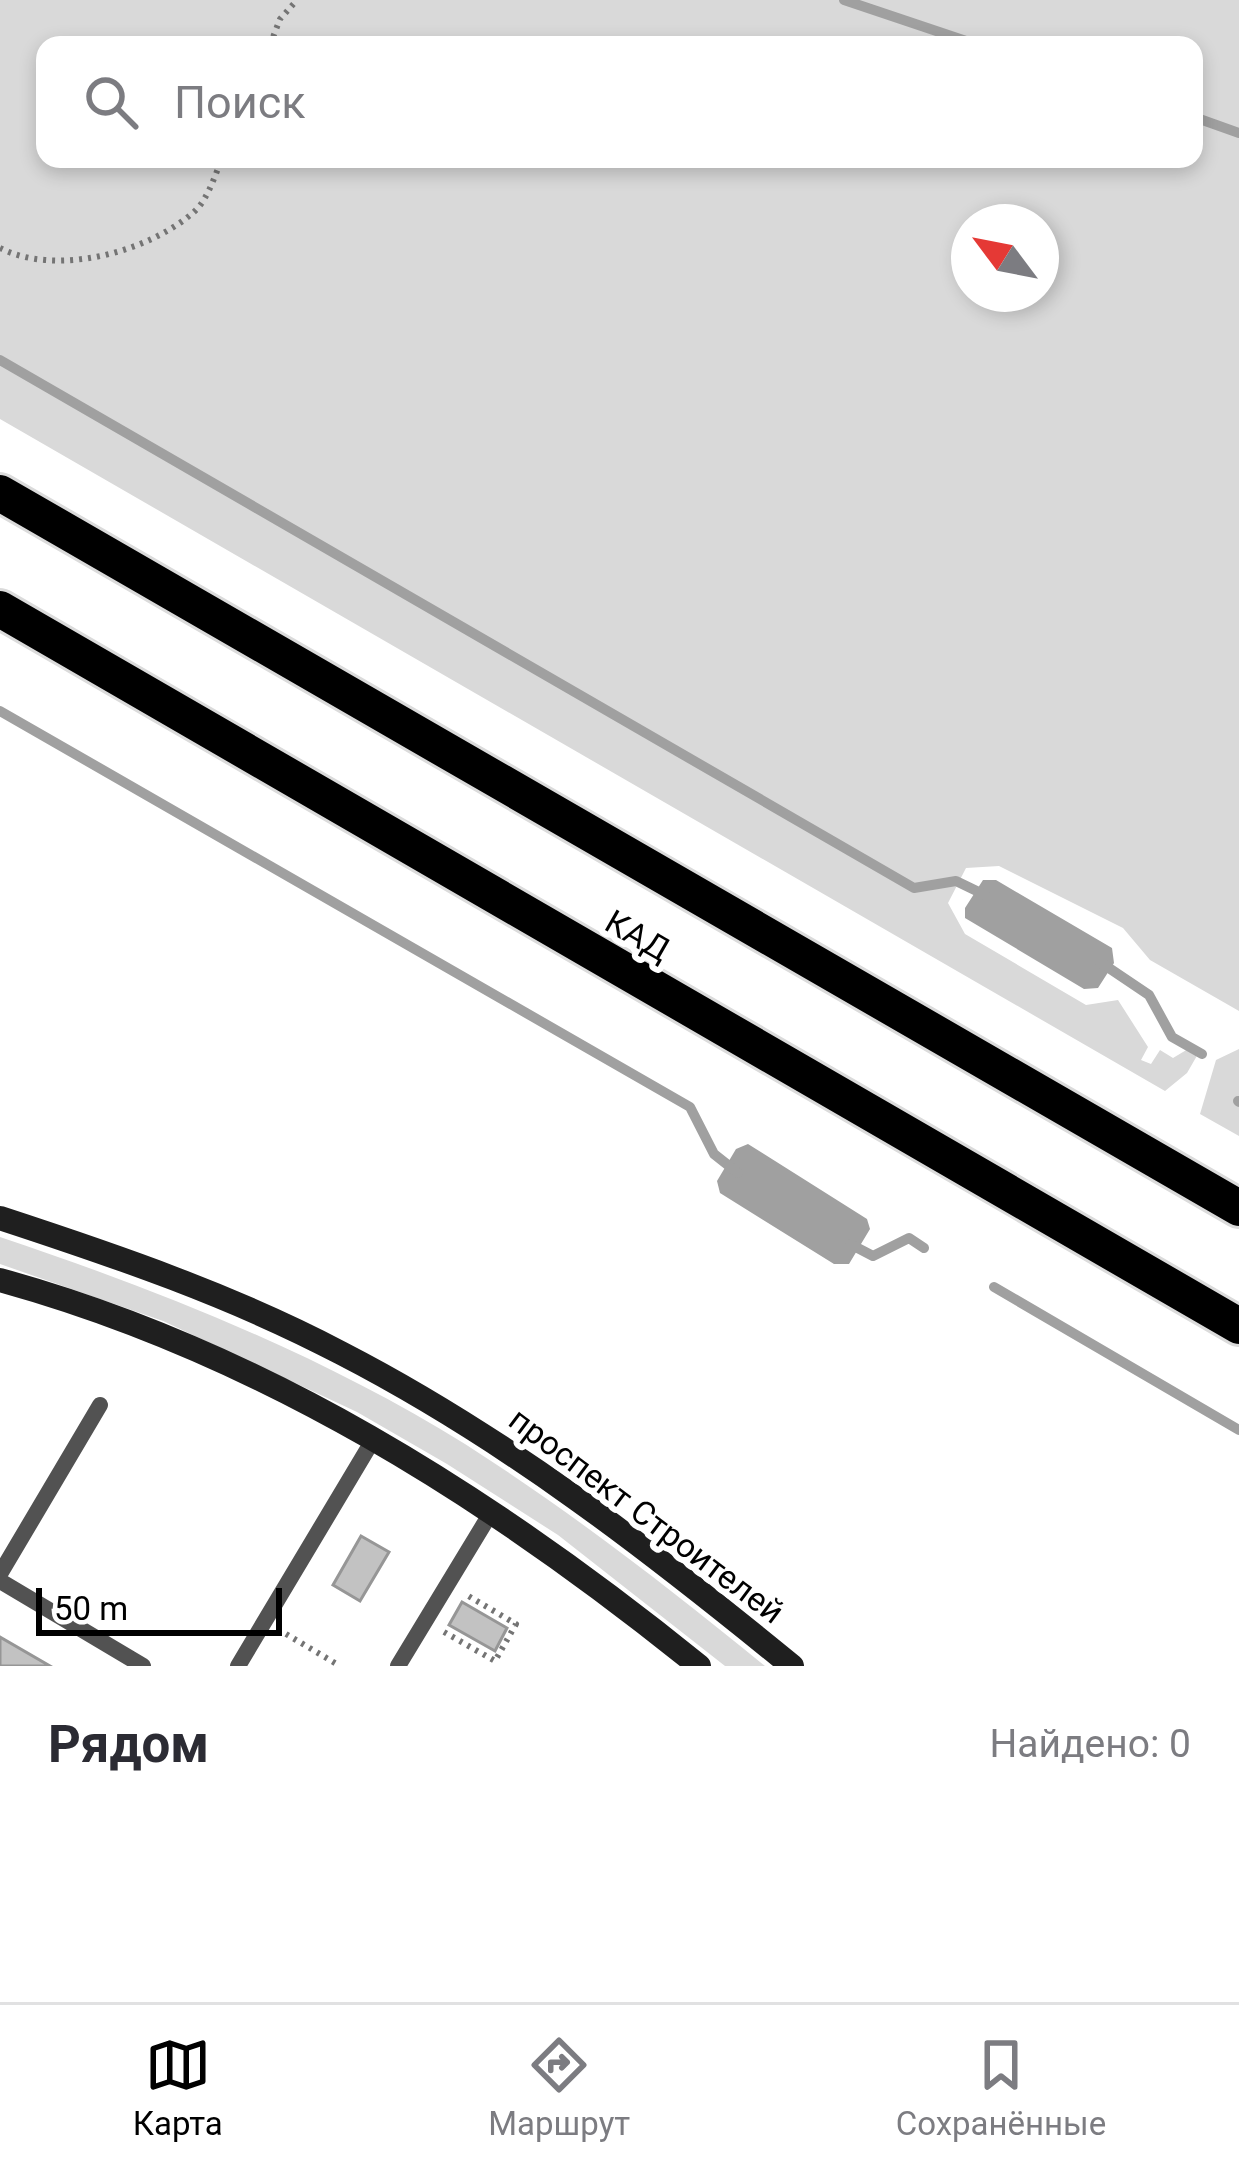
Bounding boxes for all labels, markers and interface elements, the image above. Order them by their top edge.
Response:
search box [36,36,1203,168]
icon: search [78,69,144,135]
text: Поиск [174,76,306,129]
north arrow [951,204,1059,312]
street label: КАД [599,902,677,969]
street label: проспект Строителей [502,1399,792,1631]
scale bar [36,1582,282,1635]
text: 50 m [54,1589,128,1628]
text: Рядом [48,1715,209,1774]
text: Найдено: 0 [989,1721,1191,1767]
tab: Карта [133,2032,223,2143]
tab: Маршрут [488,2032,630,2143]
tab: Сохранённые [896,2032,1106,2143]

